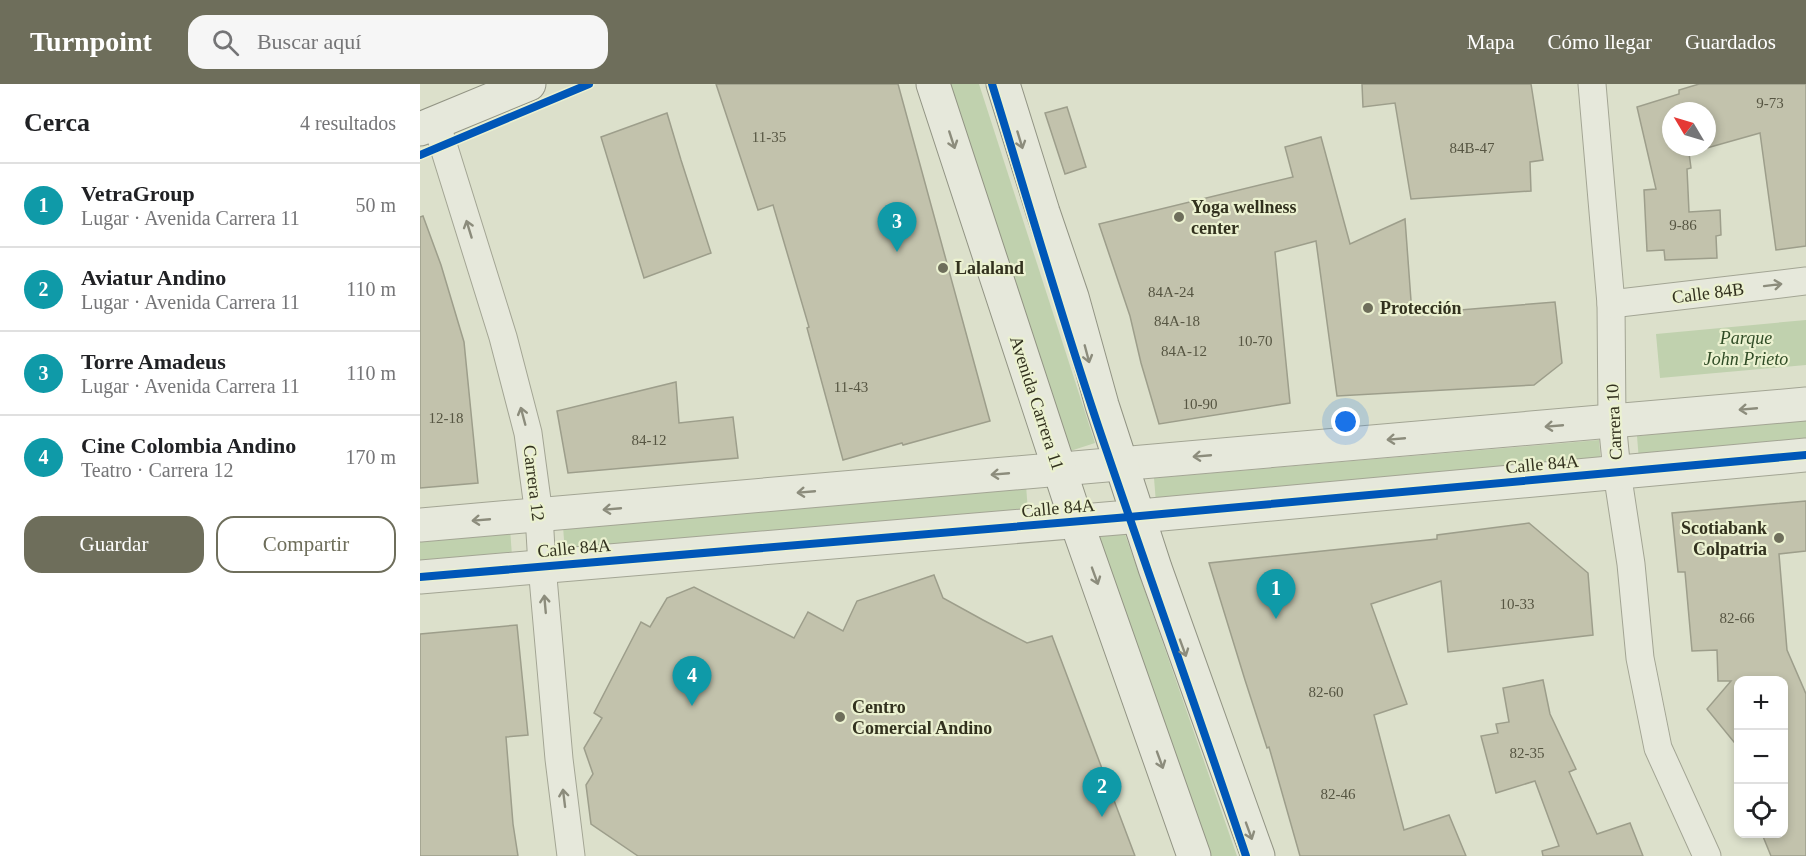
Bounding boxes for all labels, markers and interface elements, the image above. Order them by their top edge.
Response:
search box [188,15,608,69]
text: Turnpoint [30,26,152,57]
icon: search [209,26,242,59]
text: Buscar aquí [257,29,361,54]
text: Mapa [1467,30,1515,54]
text: Cómo llegar [1548,30,1652,54]
text: Guardados [1685,30,1776,54]
house number: 9-73 [1756,95,1784,111]
north arrow [1662,102,1716,156]
text: Cerca [24,108,90,137]
text: 4 resultados [300,112,396,134]
house number: 11-35 [752,129,786,145]
one-way arrow [947,130,958,149]
one-way arrow [1015,130,1026,149]
house number: 84B-47 [1450,140,1495,156]
text: VetraGroup [81,181,195,206]
text: 1 [39,194,49,216]
text: 50 m [355,194,396,216]
place label: Yoga wellness center [1191,197,1297,238]
pin: 3 [878,202,916,252]
text: Lugar · Avenida Carrera 11 [81,207,300,229]
marker: Yoga wellness center [1172,210,1186,224]
house number: 9-86 [1669,217,1697,233]
one-way arrow [463,220,474,239]
place label: Lalaland [955,258,1024,278]
marker: Lalaland [936,261,950,275]
text: Aviatur Andino [81,265,226,290]
text: 2 [39,278,49,300]
text: 110 m [346,278,396,300]
street label: Calle 84B [1671,279,1745,307]
one-way arrow [1763,280,1783,291]
house number: 84A-24 [1148,284,1194,300]
text: Lugar · Avenida Carrera 11 [81,291,300,313]
place label: Protección [1380,298,1462,318]
marker: Protección [1361,301,1375,315]
house number: 84A-18 [1154,313,1200,329]
park label: Parque John Prieto [1704,328,1788,369]
street label: Avenida Carrera 11 [1006,333,1068,473]
house number: 10-70 [1238,333,1273,349]
house number: 84A-12 [1161,343,1207,359]
one-way arrow [1082,344,1094,363]
text: Torre Amadeus [81,349,226,374]
text: 3 [39,362,49,384]
text: 110 m [346,362,396,384]
text: Lugar · Avenida Carrera 11 [81,375,300,397]
house number: 11-43 [834,379,868,395]
street label: Carrera 10 [1602,383,1626,461]
house number: 10-90 [1183,396,1218,412]
one-way arrow [1738,404,1758,415]
one-way arrow [517,407,528,426]
your location [1331,407,1360,436]
house number: 12-18 [429,410,464,426]
one-way arrow [1545,421,1565,432]
house number: 84-12 [632,432,667,448]
text: Cine Colombia Andino [81,433,296,458]
one-way arrow [1387,434,1407,445]
street label: Carrera 12 [519,444,549,522]
text: 4 [39,446,49,468]
text: 170 m [345,446,396,468]
one-way arrow [1192,451,1212,462]
street label: Calle 84A [1505,451,1579,477]
text: Teatro · Carrera 12 [81,459,233,481]
one-way arrow [991,469,1011,480]
one-way arrow [796,487,816,498]
street label: Calle 84A [1021,495,1095,521]
one-way arrow [602,504,622,515]
one-way arrow [471,515,491,526]
button: Guardar [24,516,204,573]
button: Compartir [216,516,396,573]
place label: Scotiabank Colpatria [1681,518,1767,559]
marker: Scotiabank Colpatria [1772,531,1786,545]
street label: Calle 84A [537,535,611,561]
one-way arrow [1091,567,1102,585]
pin: 1 [1256,570,1296,619]
one-way arrow [539,594,550,614]
house number: 10-33 [1500,596,1535,612]
house number: 82-66 [1720,610,1755,626]
one-way arrow [1179,638,1190,656]
pin: 4 [672,656,712,706]
map controls [1734,676,1788,838]
button: + [1734,676,1788,730]
house number: 82-60 [1309,684,1344,700]
place label: Centro Comercial Andino [852,697,992,738]
marker: Centro Comercial Andino [833,710,847,724]
button: − [1734,730,1788,784]
house number: 82-35 [1510,745,1545,761]
one-way arrow [1156,750,1167,769]
pin: 2 [1082,768,1122,817]
button: locate [1734,784,1788,838]
house number: 82-46 [1321,786,1356,802]
one-way arrow [558,789,569,808]
one-way arrow [1244,821,1255,840]

